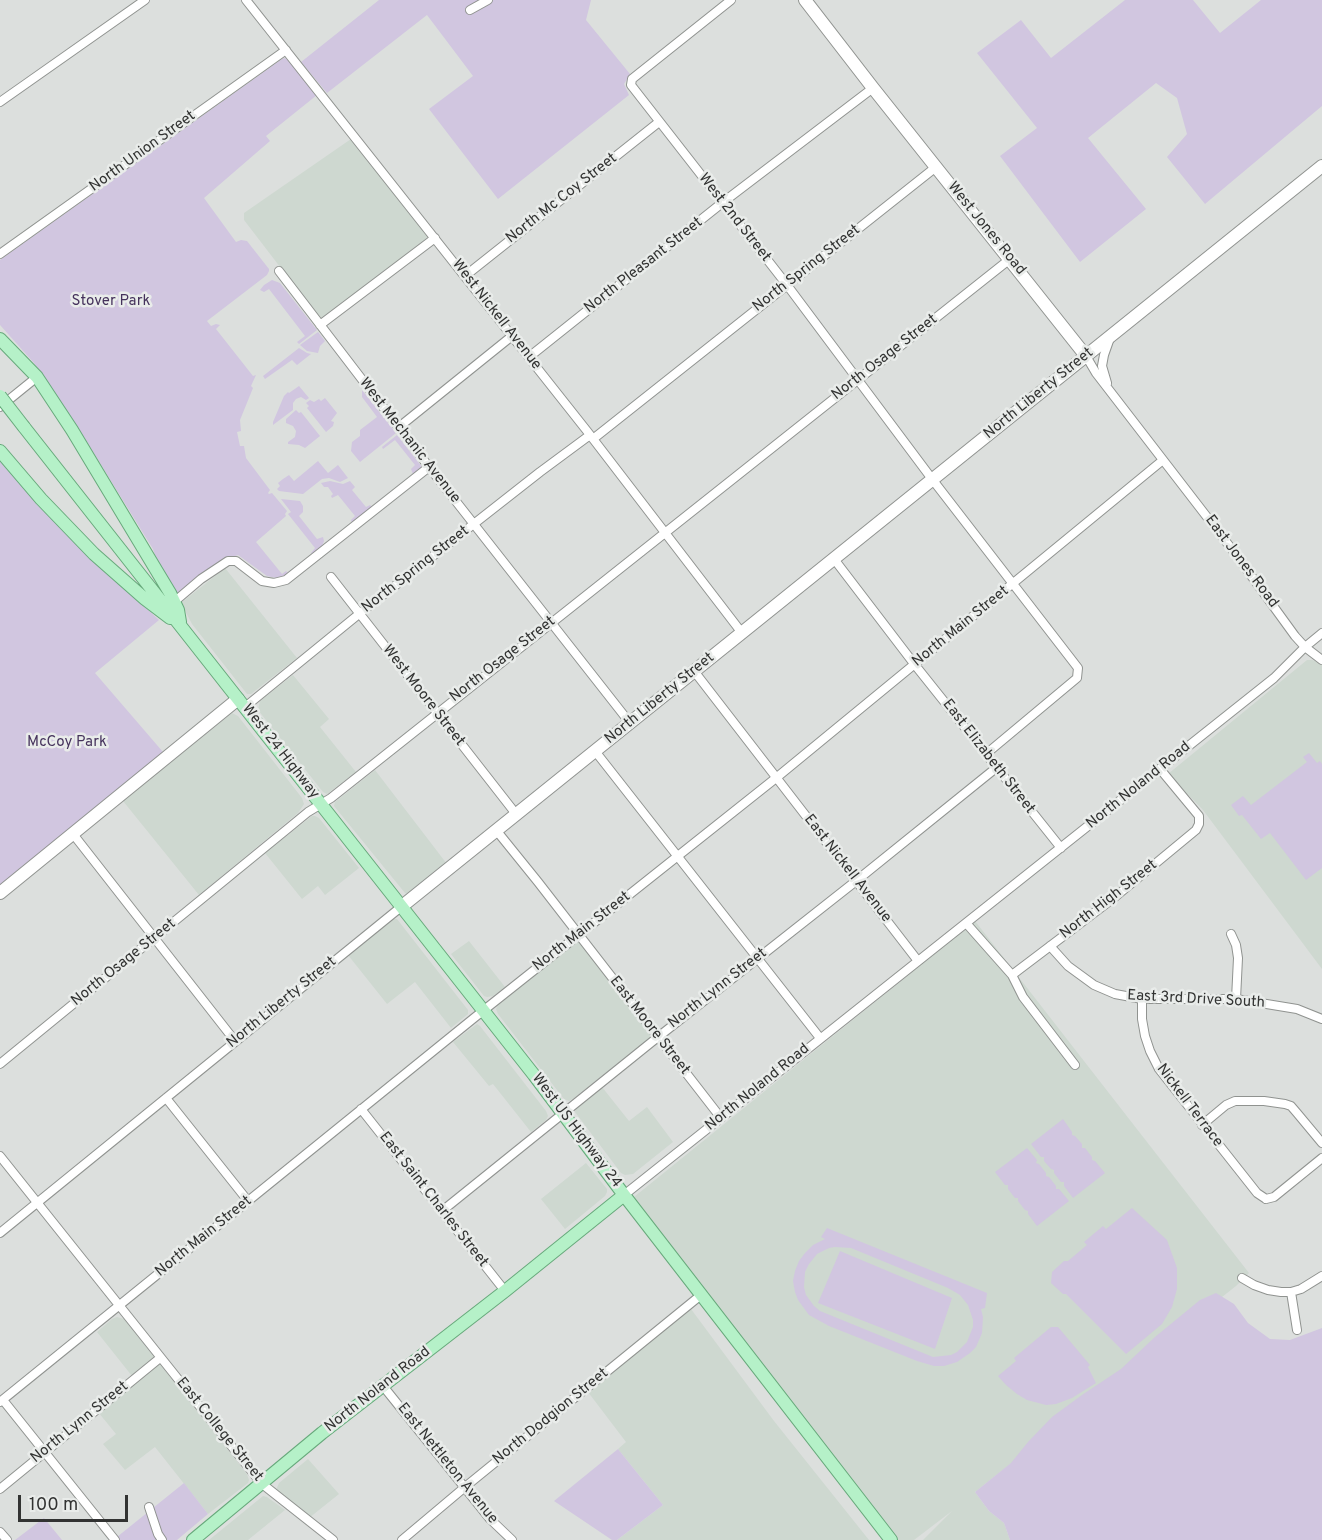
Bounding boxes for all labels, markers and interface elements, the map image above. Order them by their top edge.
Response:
street label: North Union Street [87,108,199,196]
street label: North Mc Coy Street [503,150,621,248]
street label: West 2nd Street [694,170,774,266]
street label: West Jones Road [943,179,1029,279]
street label: North Pleasant Street [581,214,707,318]
street label: North Spring Street [750,222,864,316]
street label: West Nickell Avenue [447,256,545,374]
park label: Stover Park [72,293,150,311]
street label: North Osage Street [829,311,941,405]
street label: North Liberty Street [981,344,1097,444]
street label: West Mechanic Avenue [354,375,464,507]
street label: East Jones Road [1200,512,1282,612]
street label: North Spring Street [359,523,473,617]
street label: North Main Street [909,583,1013,671]
street label: North Osage Street [447,613,559,707]
street label: West Moore Street [378,642,468,750]
street label: North Liberty Street [602,649,718,749]
street label: East Elizabeth Street [938,696,1038,818]
street label: West 24 Highway [237,701,323,803]
park label: McCoy Park [27,734,107,752]
street label: North Noland Road [1083,738,1195,834]
street label: East Nickell Avenue [799,811,895,927]
street label: North High Street [1057,856,1161,944]
street label: North Main Street [530,888,634,976]
street label: North Osage Street [68,915,180,1011]
street label: North Lynn Street [665,945,771,1033]
street label: North Liberty Street [224,953,340,1053]
street label: East Moore Street [605,973,693,1079]
street label: East 3rd Drive South [1127,987,1265,1013]
street label: North Noland Road [702,1040,814,1136]
street label: Nickell Terrace [1152,1061,1226,1151]
street label: West US Highway 24 [527,1070,625,1192]
street label: East Saint Charles Street [375,1129,491,1271]
street label: North Main Street [152,1193,256,1281]
street label: North Noland Road [322,1343,434,1437]
street label: North Dodgion Street [490,1365,612,1469]
street label: East College Street [172,1374,266,1486]
street label: North Lynn Street [28,1378,132,1468]
street label: East Nettleton Avenue [393,1400,501,1528]
scale bar [21,1483,130,1521]
text: 100 m [29,1494,78,1517]

